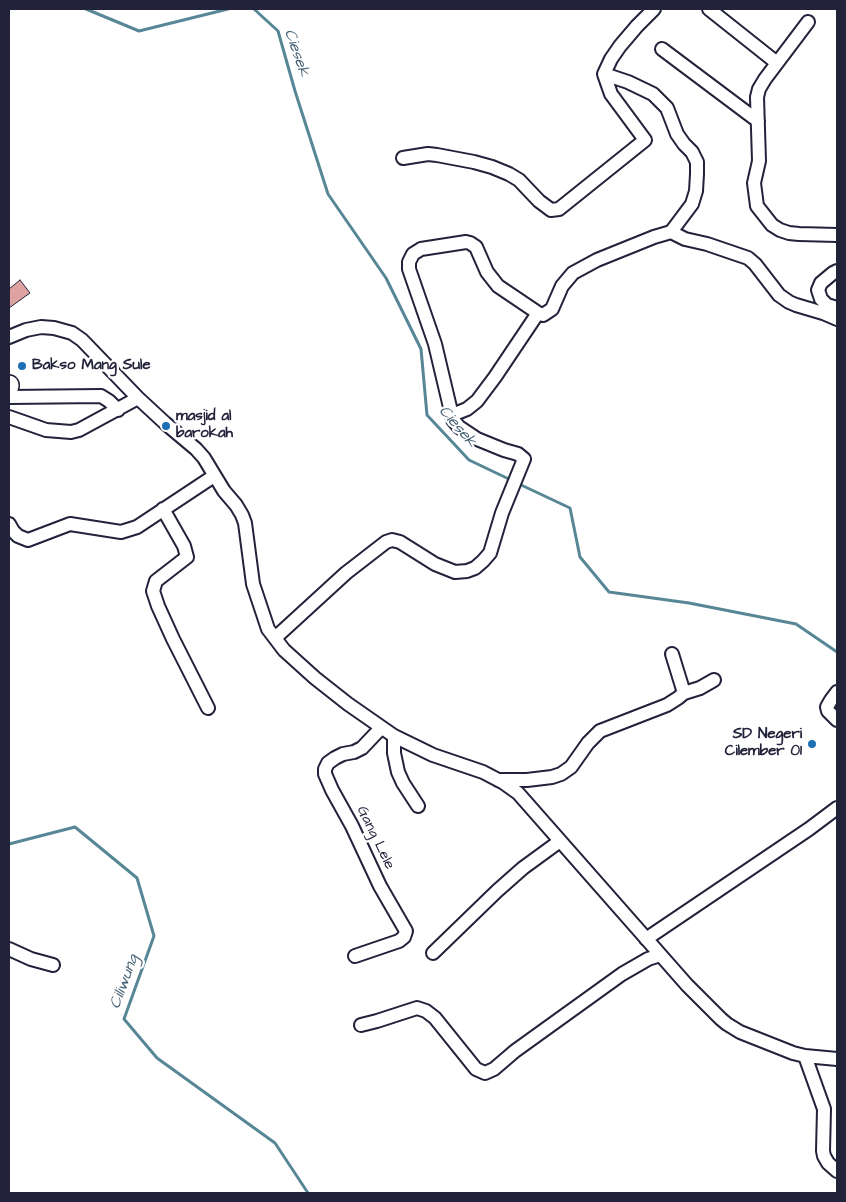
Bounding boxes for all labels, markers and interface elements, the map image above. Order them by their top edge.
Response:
water label: Ciesek [279,27,313,79]
place label: Bakso Mang Sule [32,357,150,375]
marker: Bakso Mang Sule [16,360,28,372]
water label: Ciesek [434,402,480,452]
place label: masjid al barokah [176,408,233,443]
marker: masjid al barokah [160,420,172,432]
place label: SD Negeri Cilember 01 [725,726,802,761]
marker: SD Negeri Cilember 01 [806,738,818,750]
street label: Gang Lele [352,803,398,873]
water label: Ciliwung [106,952,144,1012]

